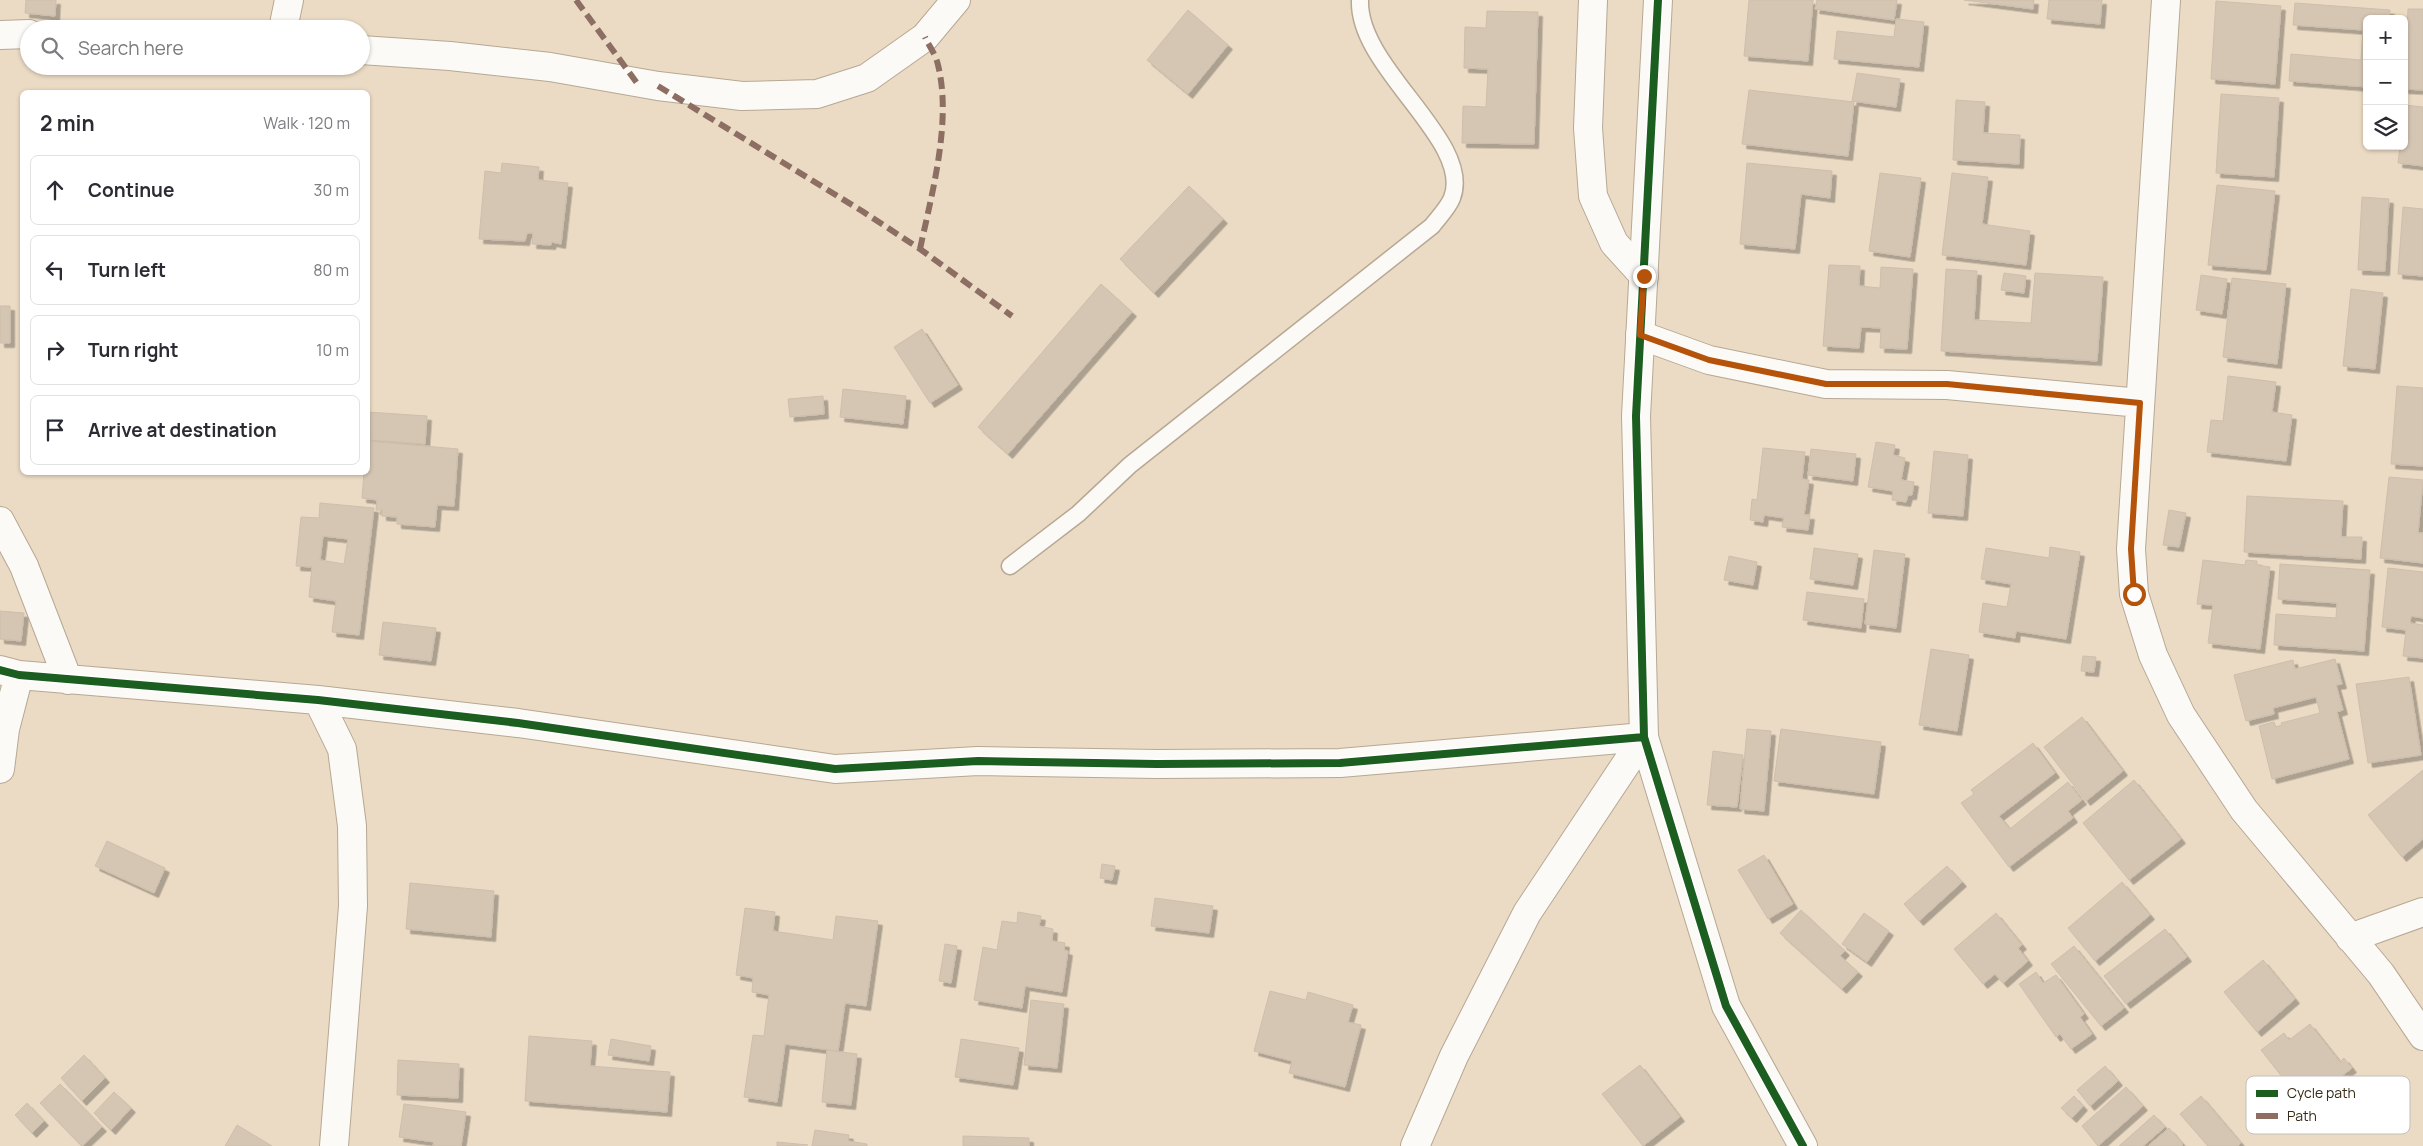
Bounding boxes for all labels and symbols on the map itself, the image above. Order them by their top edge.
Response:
route end [1633,265,1656,288]
route start [2123,583,2146,606]
legend [2246,1076,2410,1134]
text: Cycle path [2287,1083,2356,1102]
text: Path [2287,1106,2317,1125]

